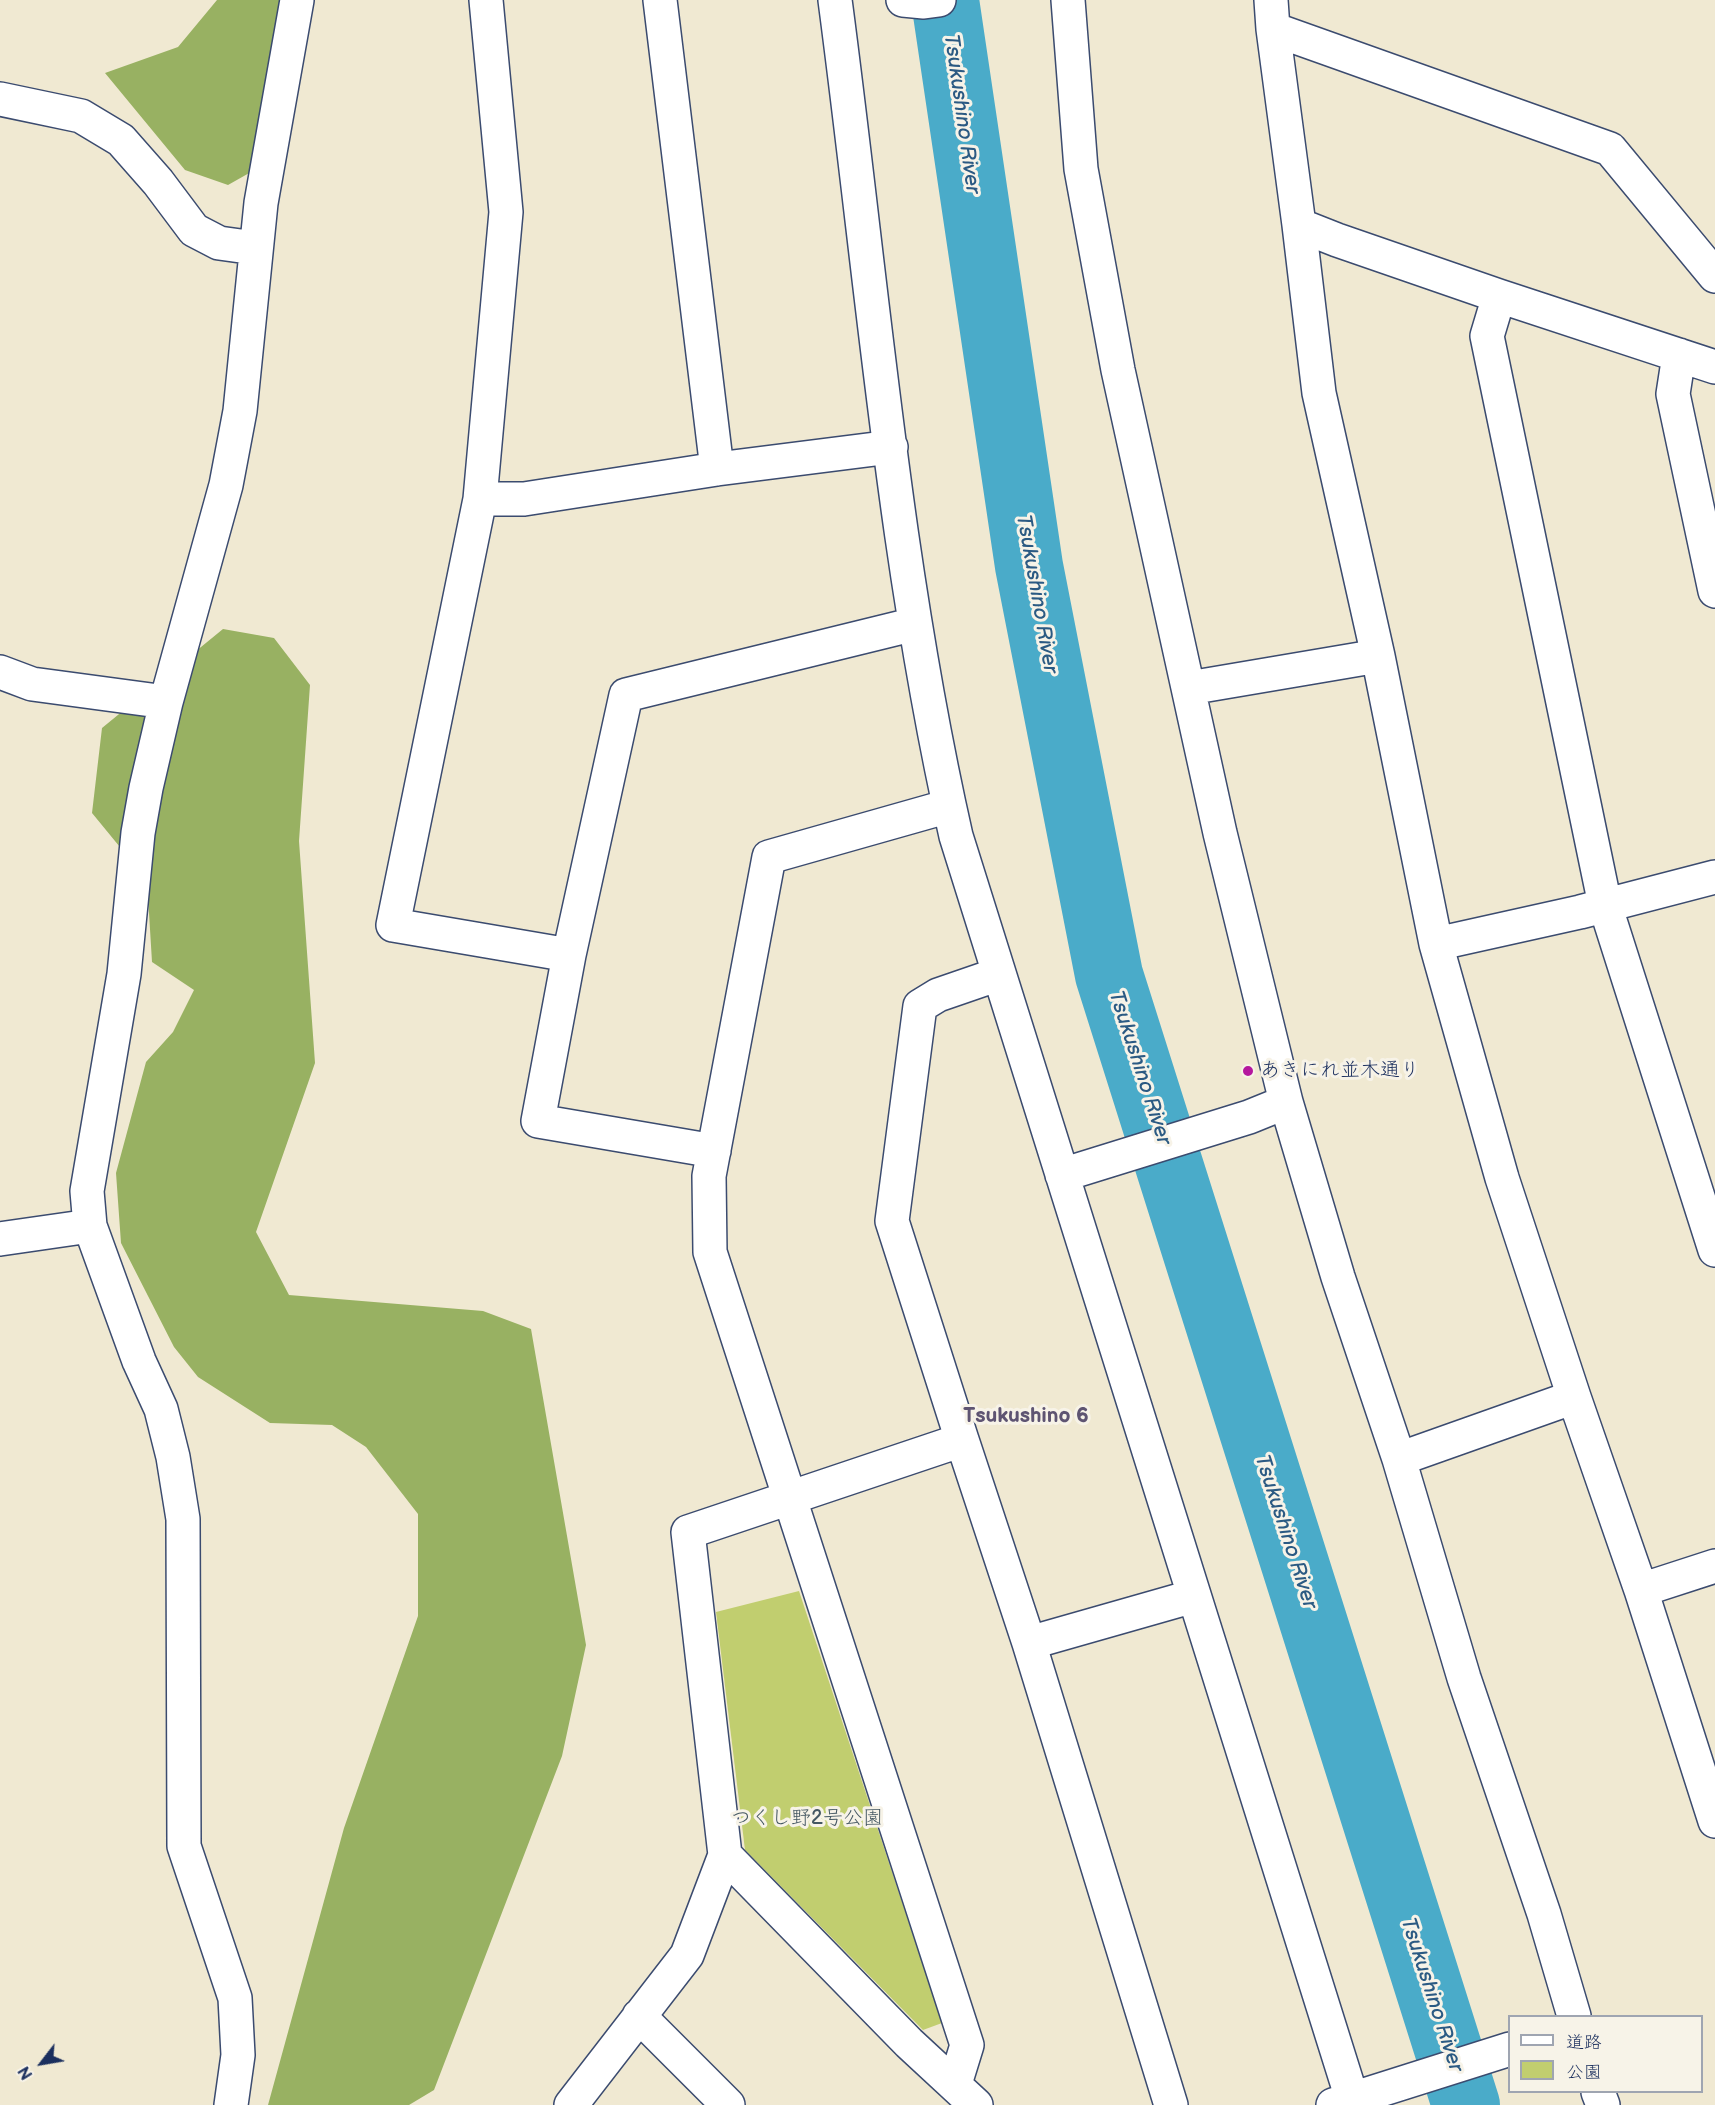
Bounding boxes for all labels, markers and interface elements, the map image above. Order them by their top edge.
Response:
water label: Tsukushino River [937,33,985,195]
water label: Tsukushino River [1010,513,1062,675]
water label: Tsukushino River [1102,988,1176,1148]
place label: あきにれ並木通り [1260,1059,1420,1083]
marker: あきにれ並木通り [1241,1064,1255,1078]
district label: Tsukushino 6 [963,1404,1089,1430]
water label: Tsukushino River [1248,1452,1322,1612]
park label: つくし野2号公園 [731,1807,883,1831]
water label: Tsukushino River [1394,1915,1468,2075]
legend [1508,2015,1703,2093]
text: 道路 [1566,2032,1602,2053]
north arrow [12,2033,72,2093]
text: N [15,2062,37,2083]
text: 公園 [1566,2062,1602,2083]

